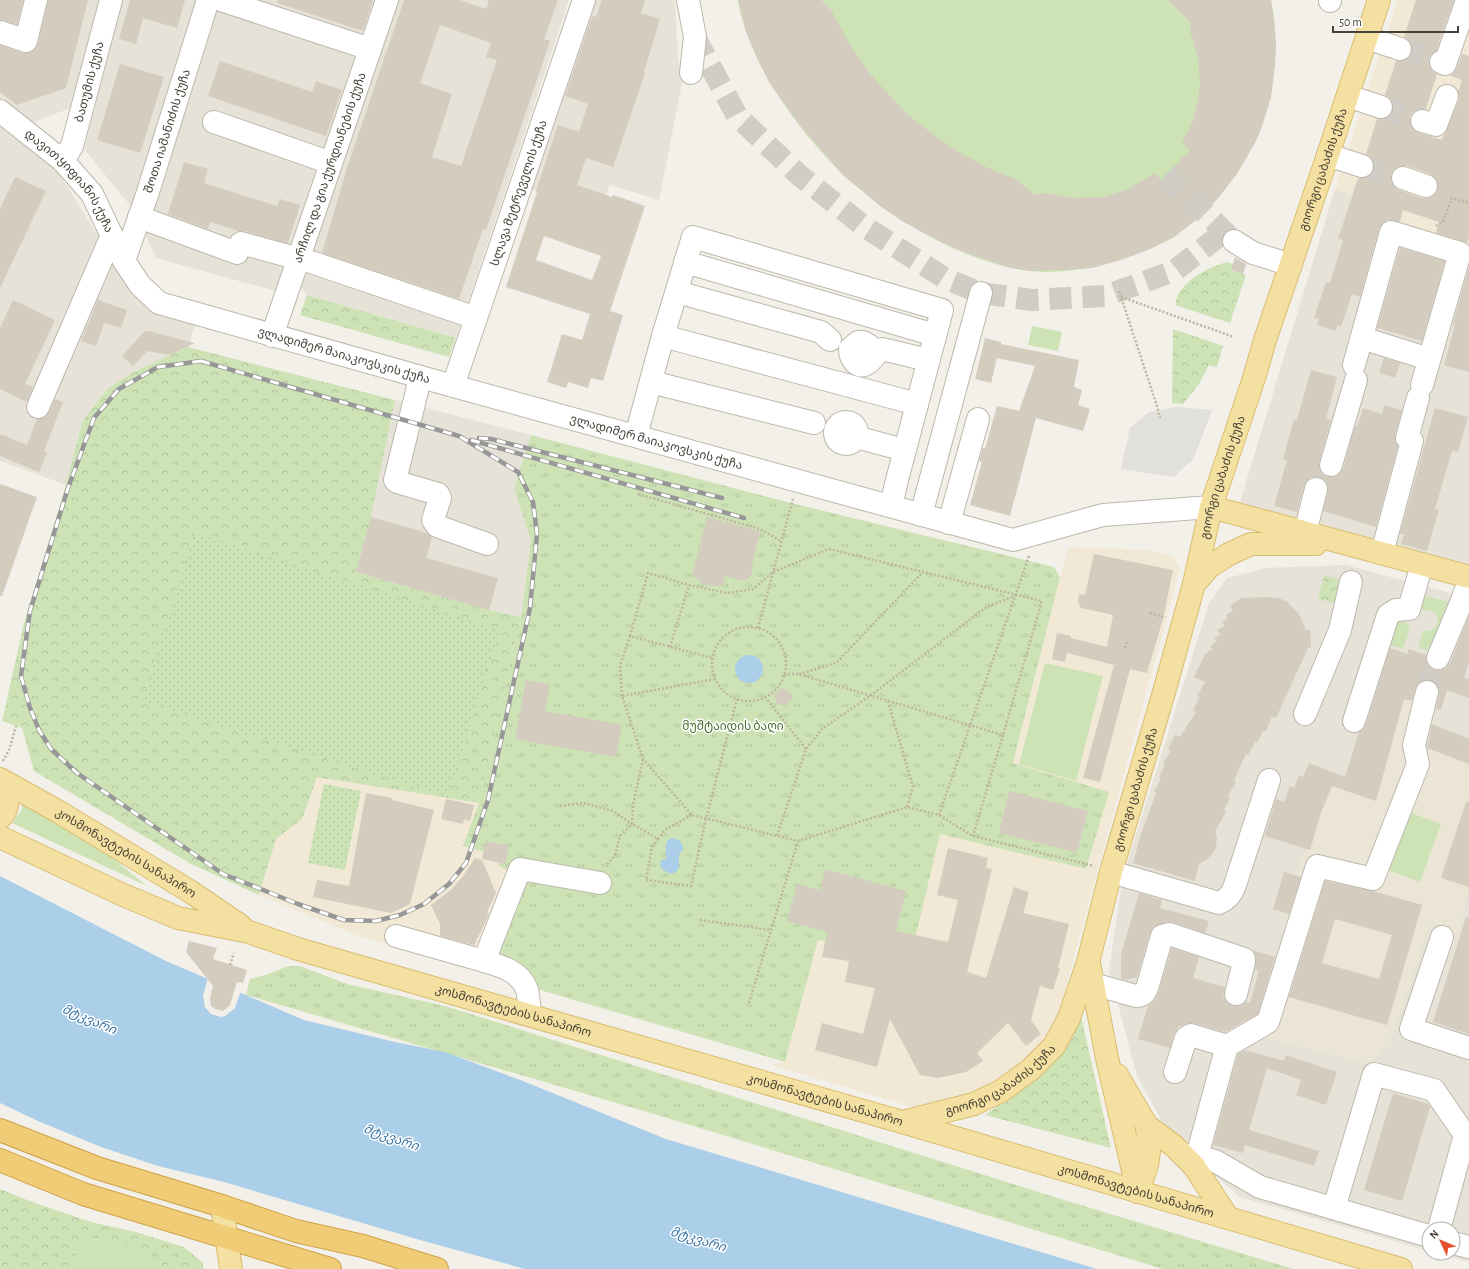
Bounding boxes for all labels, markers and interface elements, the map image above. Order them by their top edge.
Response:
scale bar [1333,8,1458,34]
text: 50 m [1339,16,1362,28]
street label: ბათუმის ქუჩა [73,40,106,123]
street label: შოთა იამანიძის ქუჩა [142,68,192,194]
street label: არჩილ და გია ქურდიანების ქუჩა [291,71,368,264]
street label: გიორგი ცაბაძის ქუჩა [1297,107,1349,233]
street label: სლავა მეტრეველის ქუჩა [488,118,549,267]
street label: დავით ყიფიანის ქუჩა [21,127,115,234]
street label: ვლადიმერ მაიაკოვსკის ქუჩა [256,325,432,385]
street label: ვლადიმერ მაიაკოვსკის ქუჩა [568,412,744,471]
street label: გიორგი ცაბაძის ქუჩა [1198,414,1247,540]
park label: მუშტაიდის ბაღი [682,720,784,734]
street label: გიორგი ცაბაძის ქუჩა [1111,726,1159,853]
street label: კოსმონავტების სანაპირო [53,806,198,900]
street label: კოსმონავტების სანაპირო [434,983,593,1039]
water label: მტკვარი [60,1002,119,1038]
street label: გიორგი ცაბაძის ქუჩა [944,1042,1058,1118]
street label: კოსმონავტების სანაპირო [745,1072,904,1128]
water label: მტკვარი [361,1122,421,1155]
street label: კოსმონავტების სანაპირო [1056,1162,1215,1220]
north arrow [1421,1221,1461,1261]
water label: მტკვარი [668,1224,728,1256]
text: N [1428,1228,1441,1241]

